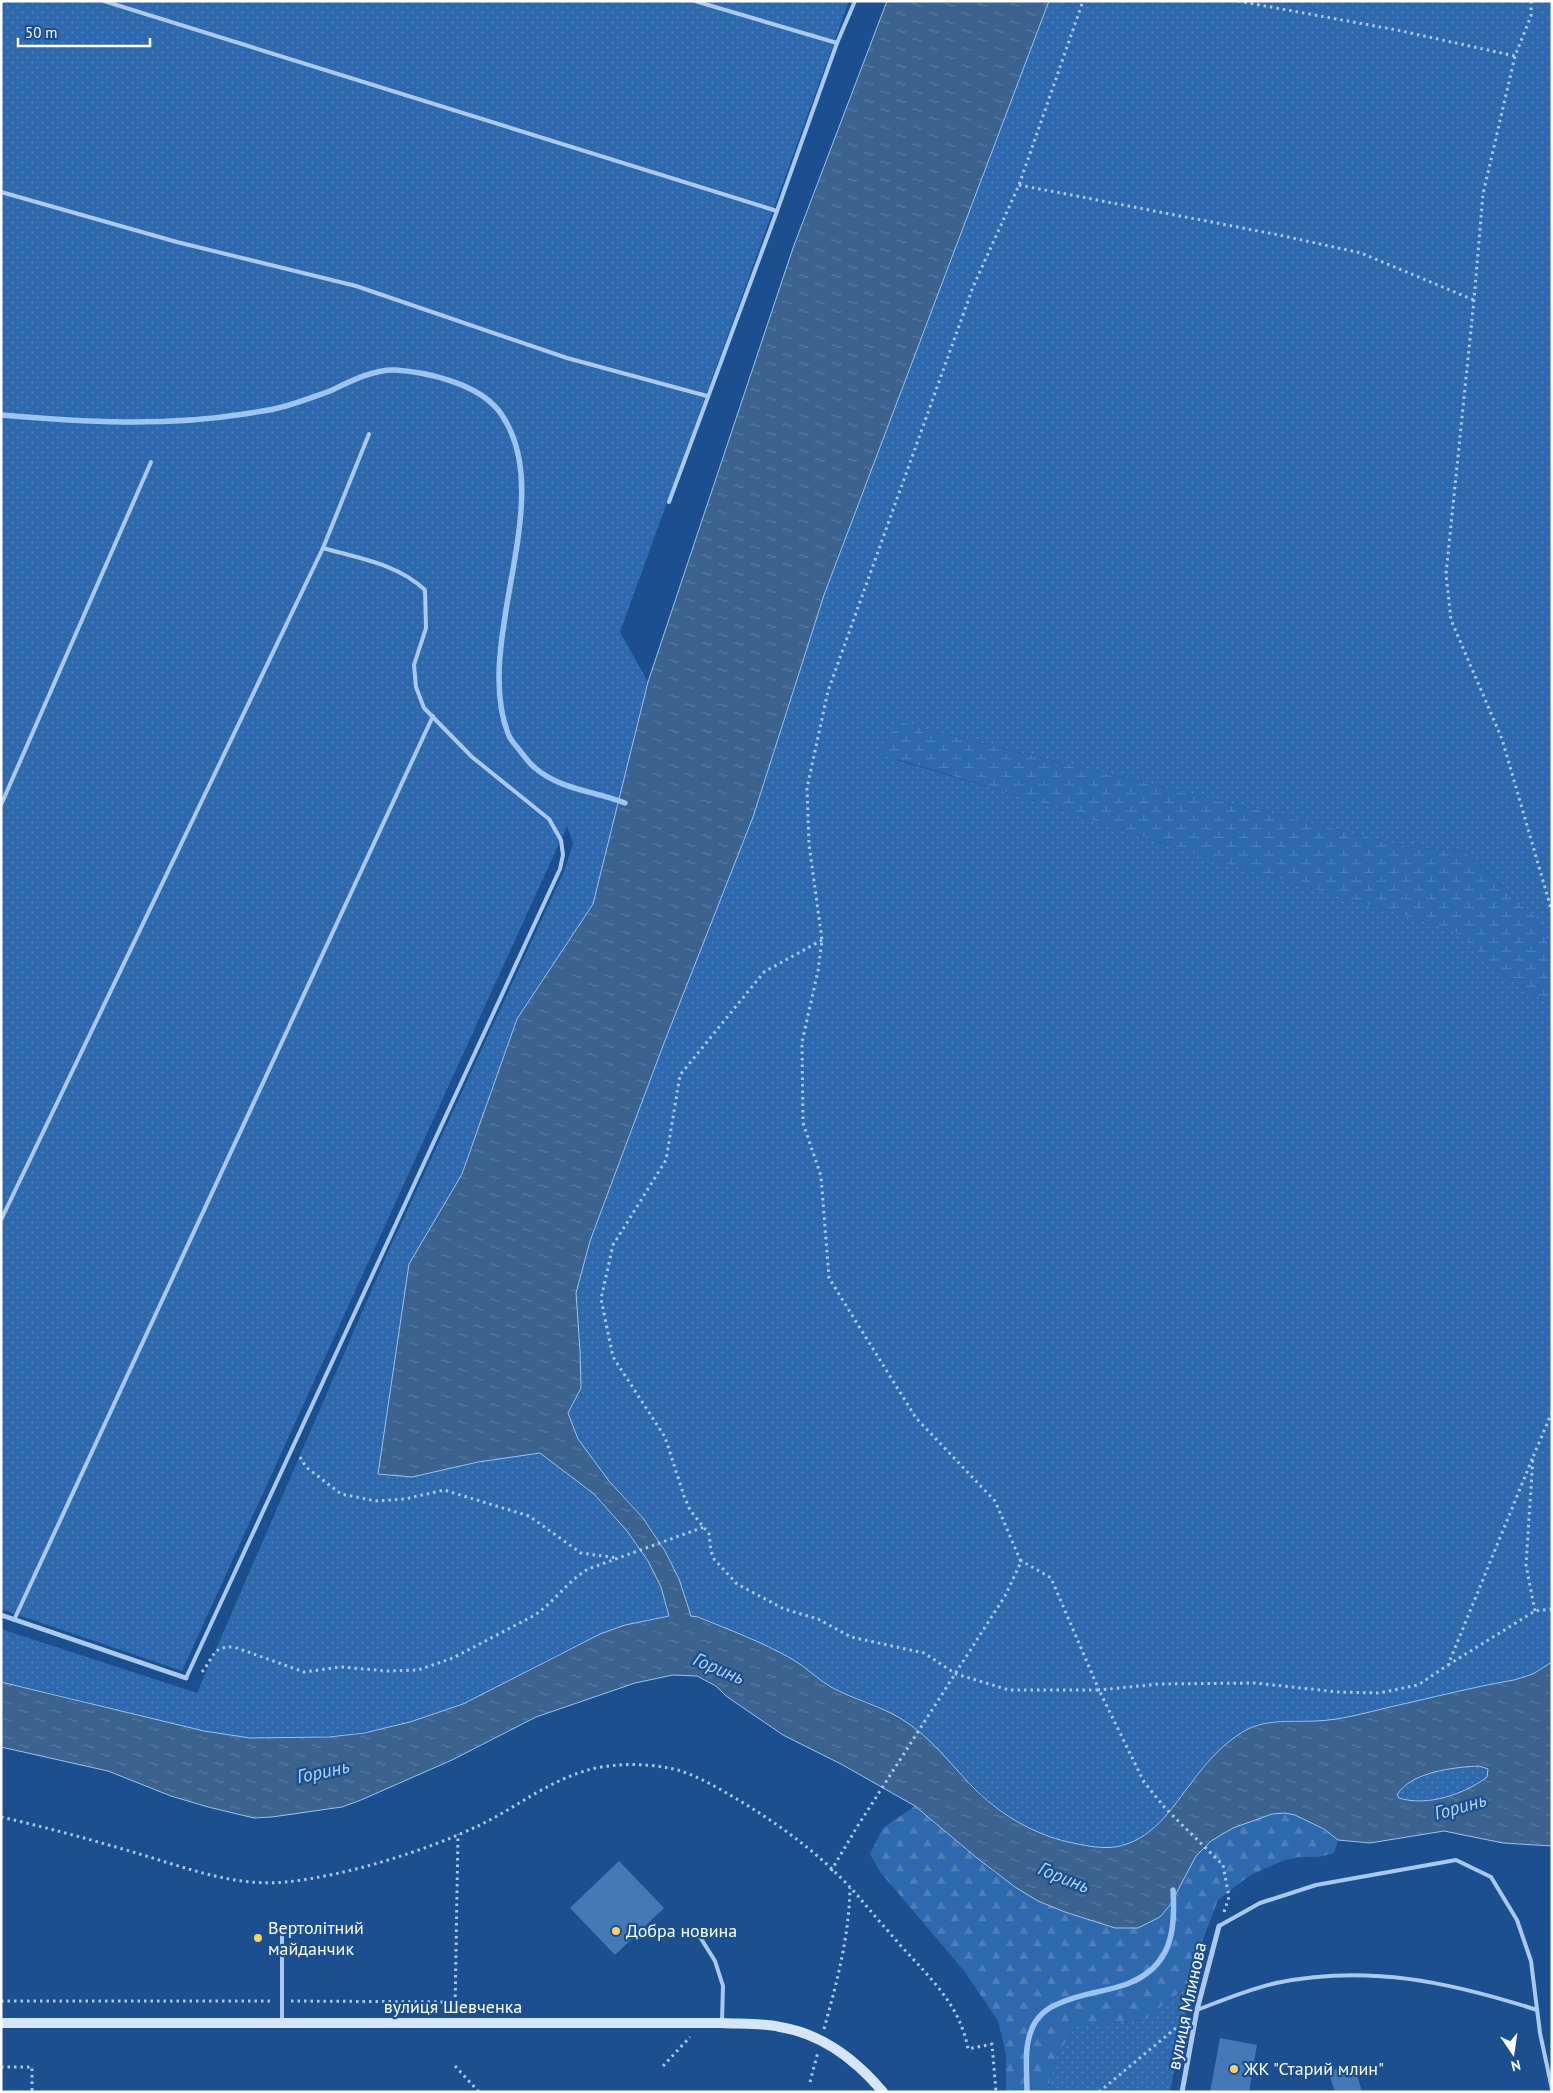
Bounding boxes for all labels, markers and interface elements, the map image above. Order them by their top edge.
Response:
scale bar [18,15,150,47]
text: 50 m [25,23,58,42]
water label: Горинь [690,1647,748,1689]
water label: Горинь [294,1754,352,1788]
water label: Горинь [1431,1787,1489,1825]
water label: Горинь [1035,1856,1093,1898]
place label: Вертолітний майданчик [268,1916,364,1960]
place label: Добра новина [626,1919,737,1942]
marker: Добра новина [610,1925,622,1937]
marker: Вертолітний майданчик [252,1932,264,1944]
street label: вулиця Млинова [1162,1940,1211,2072]
street label: вулиця Шевченка [384,1995,522,2018]
north arrow [1488,2028,1538,2078]
text: N [1509,2056,1522,2075]
place label: ЖК "Старий млин" [1243,2057,1384,2080]
marker: ЖК "Старий млин" [1228,2063,1240,2075]

